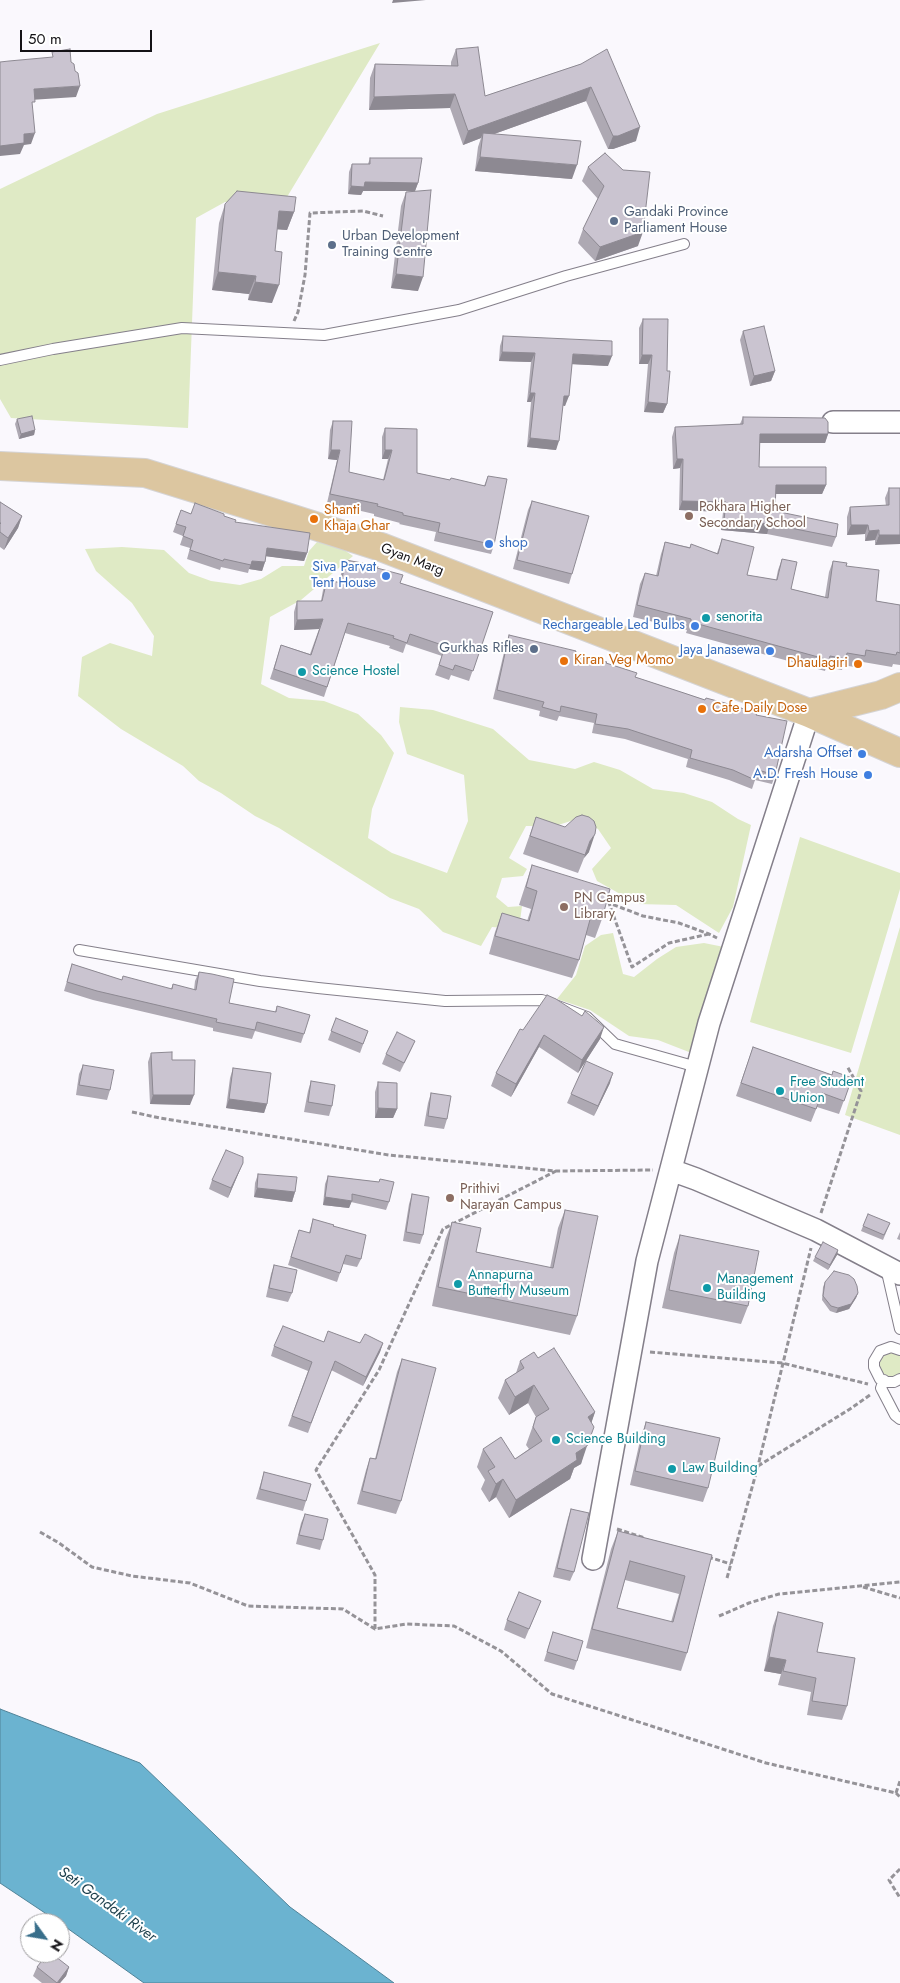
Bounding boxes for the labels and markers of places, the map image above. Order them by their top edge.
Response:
place label: Gandaki Province Parliament House [624,205,728,238]
marker: Gandaki Province Parliament House [608,215,620,227]
place label: Urban Development Training Centre [342,229,459,262]
marker: Urban Development Training Centre [326,239,338,251]
place label: Pokhara Higher Secondary School [699,500,806,532]
place label: Shanti Khaja Ghar [324,503,390,536]
marker: Pokhara Higher Secondary School [683,510,695,522]
marker: Shanti Khaja Ghar [308,513,320,525]
place label: shop [499,536,528,552]
marker: shop [483,538,495,550]
place label: Siva Parvat Tent House [311,560,376,592]
marker: Siva Parvat Tent House [380,570,392,582]
place label: senorita [716,610,762,626]
marker: senorita [700,612,712,624]
place label: Rechargeable Led Bulbs [542,618,685,634]
marker: Rechargeable Led Bulbs [689,620,701,632]
place label: Gurkhas Rifles [439,641,524,657]
marker: Gurkhas Rifles [528,643,540,655]
place label: Jaya Janasewa [680,643,760,659]
marker: Jaya Janasewa [764,645,776,657]
place label: Kiran Veg Momo [574,653,674,669]
marker: Kiran Veg Momo [558,655,570,667]
place label: Dhaulagiri [787,656,848,672]
marker: Dhaulagiri [852,658,864,670]
place label: Science Hostel [312,664,400,680]
marker: Science Hostel [296,666,308,678]
place label: Cafe Daily Dose [712,701,807,717]
marker: Cafe Daily Dose [696,703,708,715]
place label: Adarsha Offset [764,746,852,762]
marker: Adarsha Offset [856,748,868,760]
place label: A.D. Fresh House [753,767,858,783]
marker: A.D. Fresh House [862,769,874,781]
place label: PN Campus Library [574,891,645,924]
marker: PN Campus Library [558,901,570,913]
place label: Free Student Union [790,1075,864,1108]
marker: Free Student Union [774,1085,786,1097]
place label: Prithivi Narayan Campus [460,1182,562,1214]
marker: Prithivi Narayan Campus [444,1192,456,1204]
place label: Annapurna Butterfly Museum [468,1268,569,1300]
place label: Management Building [717,1272,793,1304]
marker: Annapurna Butterfly Museum [452,1278,464,1290]
marker: Management Building [701,1282,713,1294]
place label: Science Building [566,1432,666,1448]
marker: Science Building [550,1434,562,1446]
place label: Law Building [682,1461,758,1477]
marker: Law Building [666,1463,678,1475]

